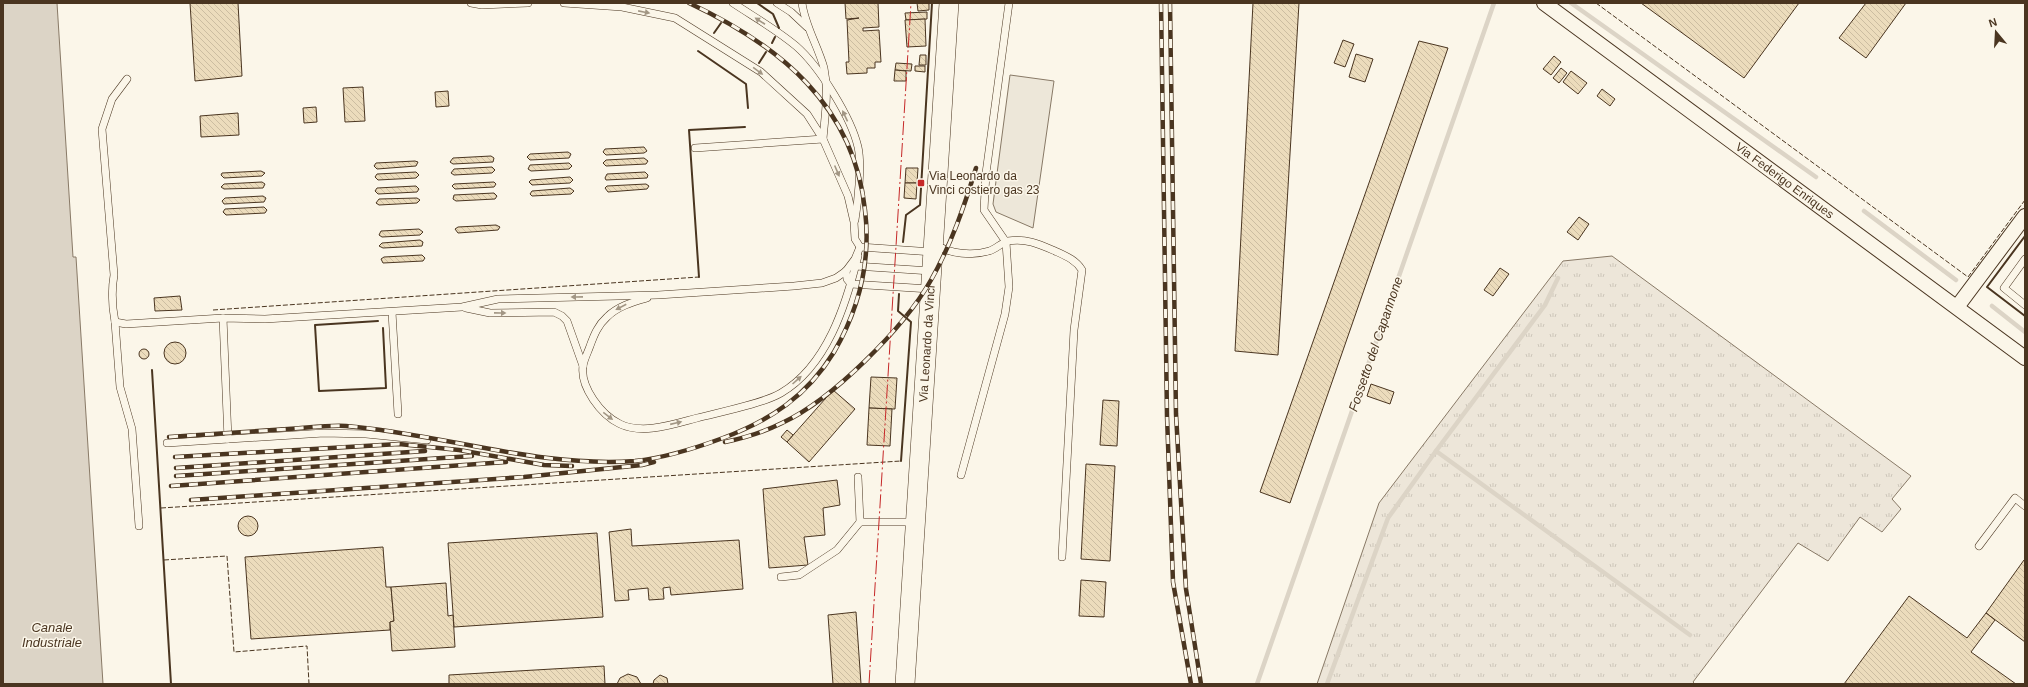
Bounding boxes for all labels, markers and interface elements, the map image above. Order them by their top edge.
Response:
one-way arrow [638,9,650,15]
north arrow [1976,12,2016,52]
text: N [1987,16,1999,29]
one-way arrow [755,17,765,25]
one-way arrow [753,66,764,75]
one-way arrow [842,111,848,122]
street label: Via Federigo Enriques [1733,140,1836,221]
one-way arrow [834,166,840,177]
place label: Via Leonardo da Vinci costiero gas 23 [929,169,1040,197]
marker: Via Leonardo da Vinci costiero gas 23 [916,178,926,188]
water label: Fossetto del Capannone [1345,275,1406,414]
street label: Via Leonardo da Vinci [916,285,938,403]
one-way arrow [570,294,583,300]
one-way arrow [615,304,627,311]
one-way arrow [494,310,507,316]
one-way arrow [792,375,802,385]
one-way arrow [603,412,614,420]
one-way arrow [670,420,682,426]
water label: Canale Industriale [22,620,82,650]

